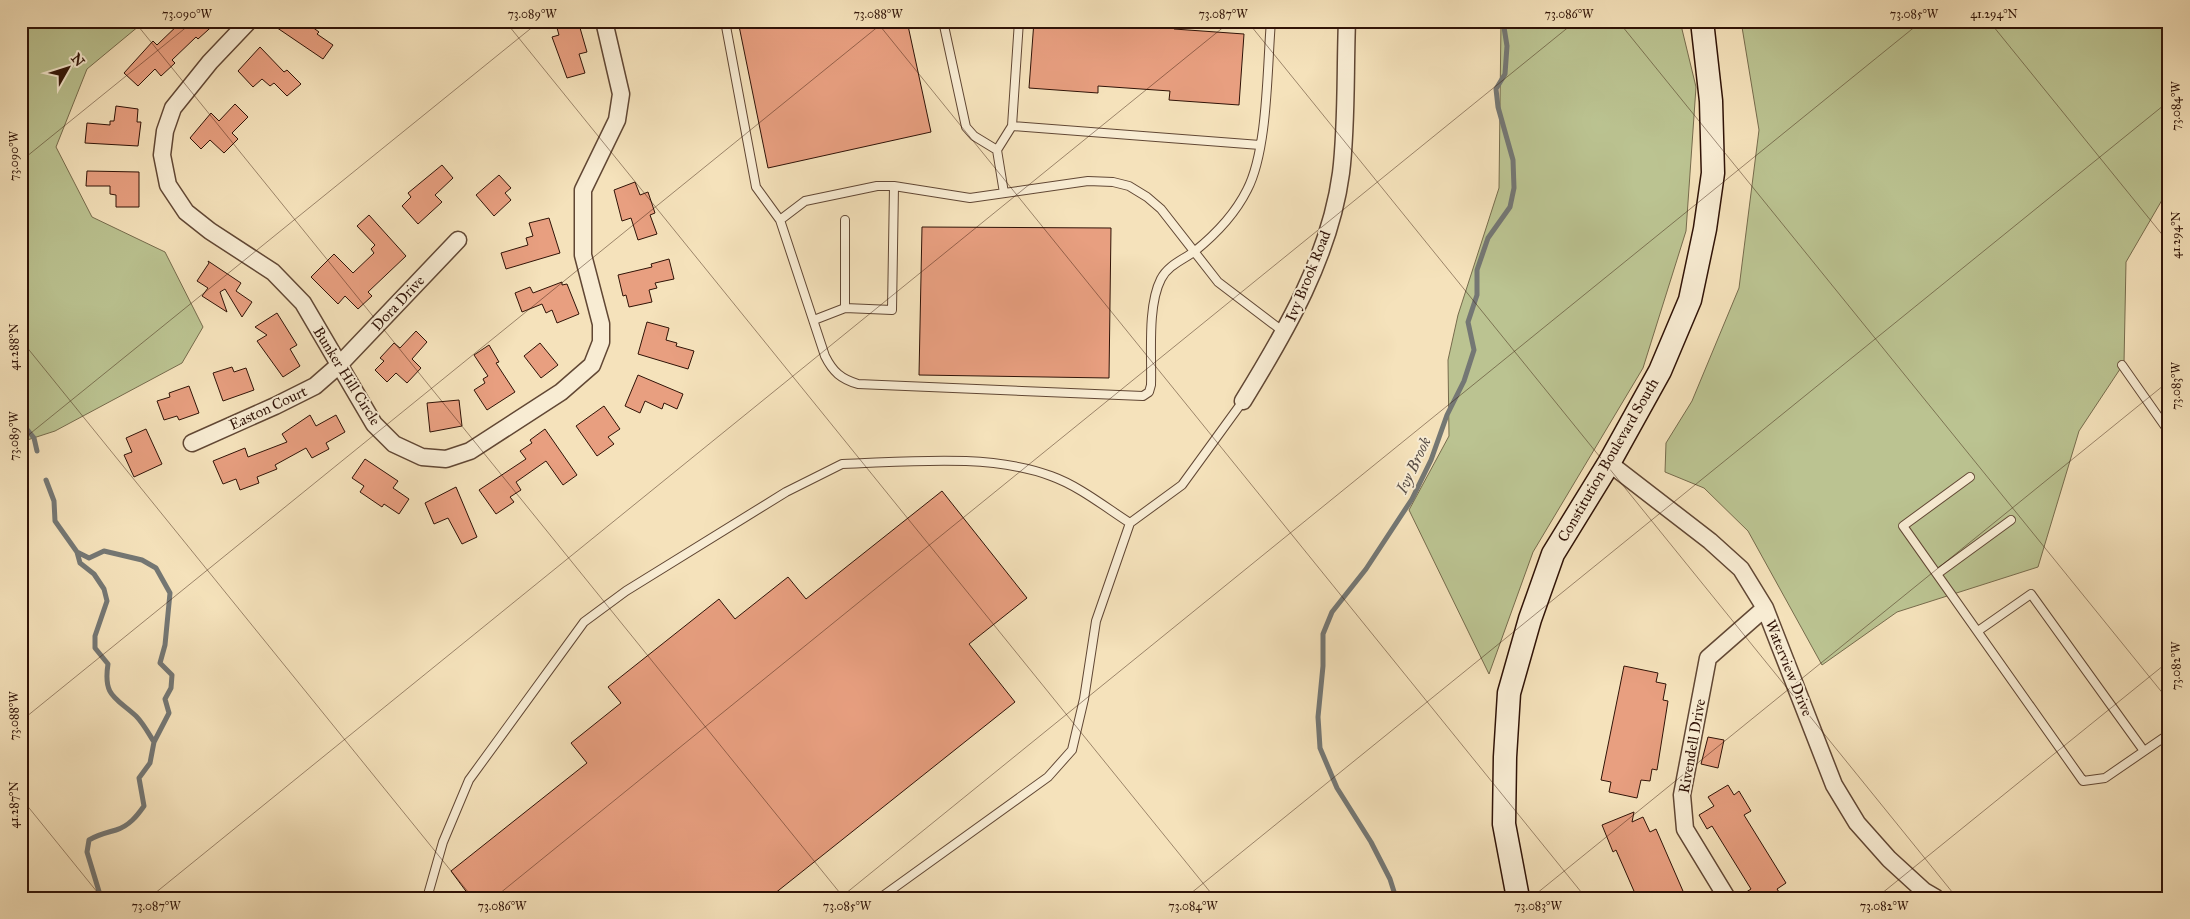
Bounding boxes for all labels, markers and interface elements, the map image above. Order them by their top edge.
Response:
text: 73.090°W [162,7,213,21]
text: 73.089°W [507,7,557,21]
text: 73.088°W [853,7,903,21]
text: 73.087°W [1198,7,1248,21]
text: 73.086°W [1545,7,1594,21]
text: 73.085°W [1890,7,1939,21]
text: 41.294°N [1970,7,2018,21]
north arrow [42,42,92,92]
text: N [67,50,88,70]
text: 73.084°W [2169,81,2183,131]
text: 73.090°W [7,130,21,181]
text: 41.294°N [2169,211,2183,259]
street label: Ivy Brook Road [1282,227,1335,324]
street label: Dora Drive [368,272,428,334]
text: 41.288°N [7,323,21,371]
street label: Bunker Hill Circle [309,323,385,429]
text: 73.083°W [2169,362,2183,410]
street label: Constitution Boulevard South [1554,374,1663,545]
street label: Easton Court [226,382,310,434]
text: 73.089°W [7,411,21,461]
water label: Ivy Brook [1392,434,1435,497]
street label: Waterview Drive [1761,617,1817,719]
text: 73.082°W [2169,641,2183,690]
text: 73.088°W [7,691,21,741]
street label: Rivendell Drive [1675,697,1709,795]
text: 41.287°N [7,781,21,829]
text: 73.087°W [131,899,181,913]
text: 73.086°W [478,899,527,913]
text: 73.085°W [823,899,872,913]
text: 73.084°W [1168,899,1218,913]
text: 73.083°W [1514,899,1562,913]
text: 73.082°W [1860,899,1909,913]

